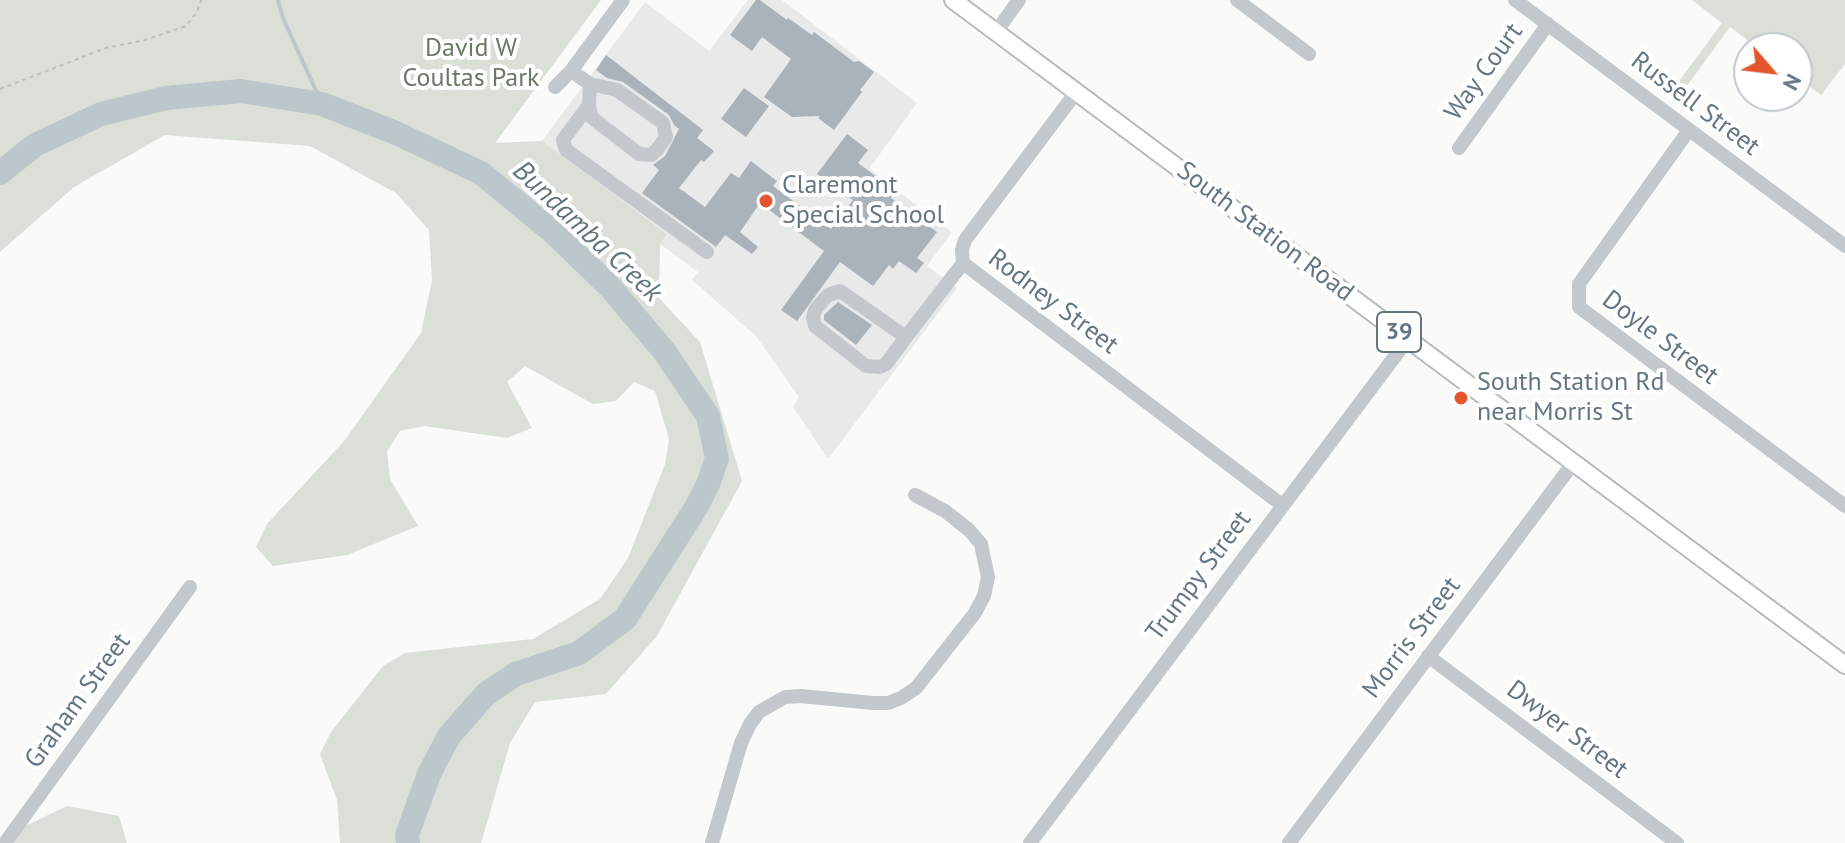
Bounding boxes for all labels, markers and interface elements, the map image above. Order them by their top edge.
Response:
street label: Way Court [1438,17,1530,127]
north arrow [1733,32,1813,112]
park label: David W Coultas Park [403,33,539,94]
street label: Russell Street [1625,46,1765,162]
text: N [1777,69,1808,95]
water label: Bundamba Creek [506,154,668,310]
street label: South Station Road [1170,155,1360,309]
place label: Claremont Special School [782,170,944,232]
marker: Claremont Special School [757,192,775,210]
street label: Rodney Street [982,243,1124,361]
street label: Doyle Street [1596,284,1724,392]
road number: 39 [1377,312,1421,352]
place label: South Station Rd near Morris St [1477,367,1665,428]
marker: South Station Rd near Morris St [1452,389,1470,407]
street label: Trumpy Street [1140,505,1258,647]
street label: Morris Street [1356,571,1468,705]
street label: Graham Street [19,627,137,775]
street label: Dwyer Street [1500,674,1634,786]

